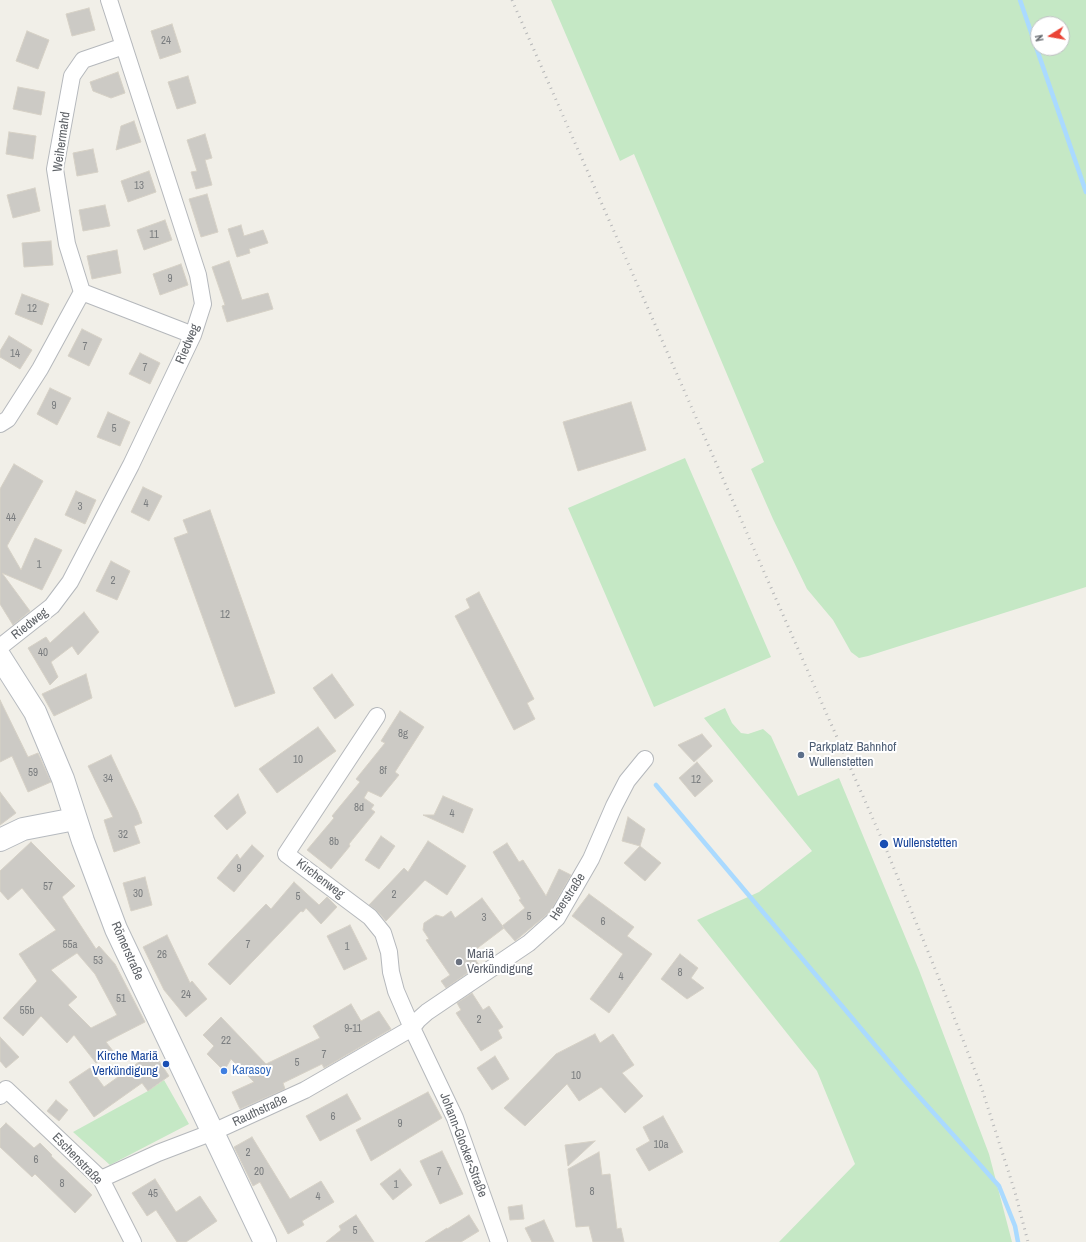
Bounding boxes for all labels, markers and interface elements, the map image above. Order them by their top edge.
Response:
north arrow [1030,16,1070,56]
house number: 24 [161,34,171,48]
text: N [1032,34,1047,43]
street label: Weihermahd [50,111,74,173]
house number: 13 [134,179,144,193]
house number: 11 [149,228,159,242]
house number: 9 [167,272,173,286]
house number: 12 [27,302,37,316]
street label: Riedweg [173,322,203,366]
house number: 7 [82,340,88,354]
house number: 14 [10,347,20,361]
house number: 7 [142,361,148,375]
house number: 9 [51,399,57,413]
house number: 5 [111,422,117,436]
house number: 4 [143,497,149,511]
house number: 3 [77,500,83,514]
house number: 44 [6,511,16,525]
house number: 1 [36,558,42,572]
house number: 2 [110,574,116,588]
street label: Riedweg [9,605,51,643]
house number: 12 [220,608,230,622]
house number: 40 [38,646,48,660]
house number: 8g [398,727,408,741]
place label: Parkplatz Bahnhof Wullenstetten [809,740,896,771]
marker: Parkplatz Bahnhof Wullenstetten [796,750,806,760]
house number: 10 [293,753,303,767]
house number: 8f [379,764,387,778]
house number: 59 [28,766,38,780]
house number: 34 [103,772,113,786]
house number: 12 [691,773,701,787]
house number: 8d [354,801,364,815]
house number: 4 [449,807,455,821]
house number: 32 [118,828,128,842]
house number: 8b [329,835,339,849]
place label: Wullenstetten [893,836,957,852]
marker: Wullenstetten [878,838,890,850]
street label: Kirchenweg [293,856,347,902]
house number: 9 [236,862,242,876]
street label: Heerstraße [547,870,589,924]
house number: 57 [43,880,53,894]
house number: 30 [133,887,143,901]
house number: 2 [391,888,397,902]
house number: 5 [295,890,301,904]
house number: 5 [526,910,532,924]
house number: 3 [481,911,487,925]
house number: 6 [600,915,606,929]
street label: Römerstraße [107,919,147,983]
house number: 55a [62,938,78,952]
house number: 7 [245,938,251,952]
house number: 1 [344,940,350,954]
place label: Mariä Verkündigung [467,947,533,978]
house number: 26 [157,948,167,962]
house number: 53 [93,954,103,968]
marker: Mariä Verkündigung [454,957,464,967]
house number: 8 [677,966,683,980]
house number: 4 [618,970,624,984]
house number: 24 [181,988,191,1002]
house number: 51 [116,992,126,1006]
house number: 55b [19,1004,35,1018]
house number: 2 [476,1013,482,1027]
house number: 9-11 [344,1022,362,1036]
house number: 22 [221,1034,231,1048]
house number: 7 [321,1048,327,1062]
place label: Kirche Mariä Verkündigung [92,1049,158,1080]
house number: 5 [294,1056,300,1070]
marker: Kirche Mariä Verkündigung [161,1059,171,1069]
place label: Karasoy [232,1063,271,1079]
marker: Karasoy [219,1066,229,1076]
house number: 10 [571,1069,581,1083]
street label: Johann-Glocker-Straße [436,1090,490,1200]
street label: Rauthstraße [230,1092,290,1130]
house number: 6 [330,1110,336,1124]
house number: 9 [397,1117,403,1131]
street label: Eschenstraße [49,1130,105,1188]
house number: 10a [653,1138,669,1152]
house number: 2 [245,1146,251,1160]
house number: 6 [33,1153,39,1167]
house number: 20 [254,1165,264,1179]
house number: 7 [436,1165,442,1179]
house number: 8 [59,1177,65,1191]
house number: 1 [393,1178,399,1192]
house number: 8 [589,1185,595,1199]
house number: 45 [148,1187,158,1201]
house number: 4 [315,1190,321,1204]
house number: 5 [352,1224,358,1238]

